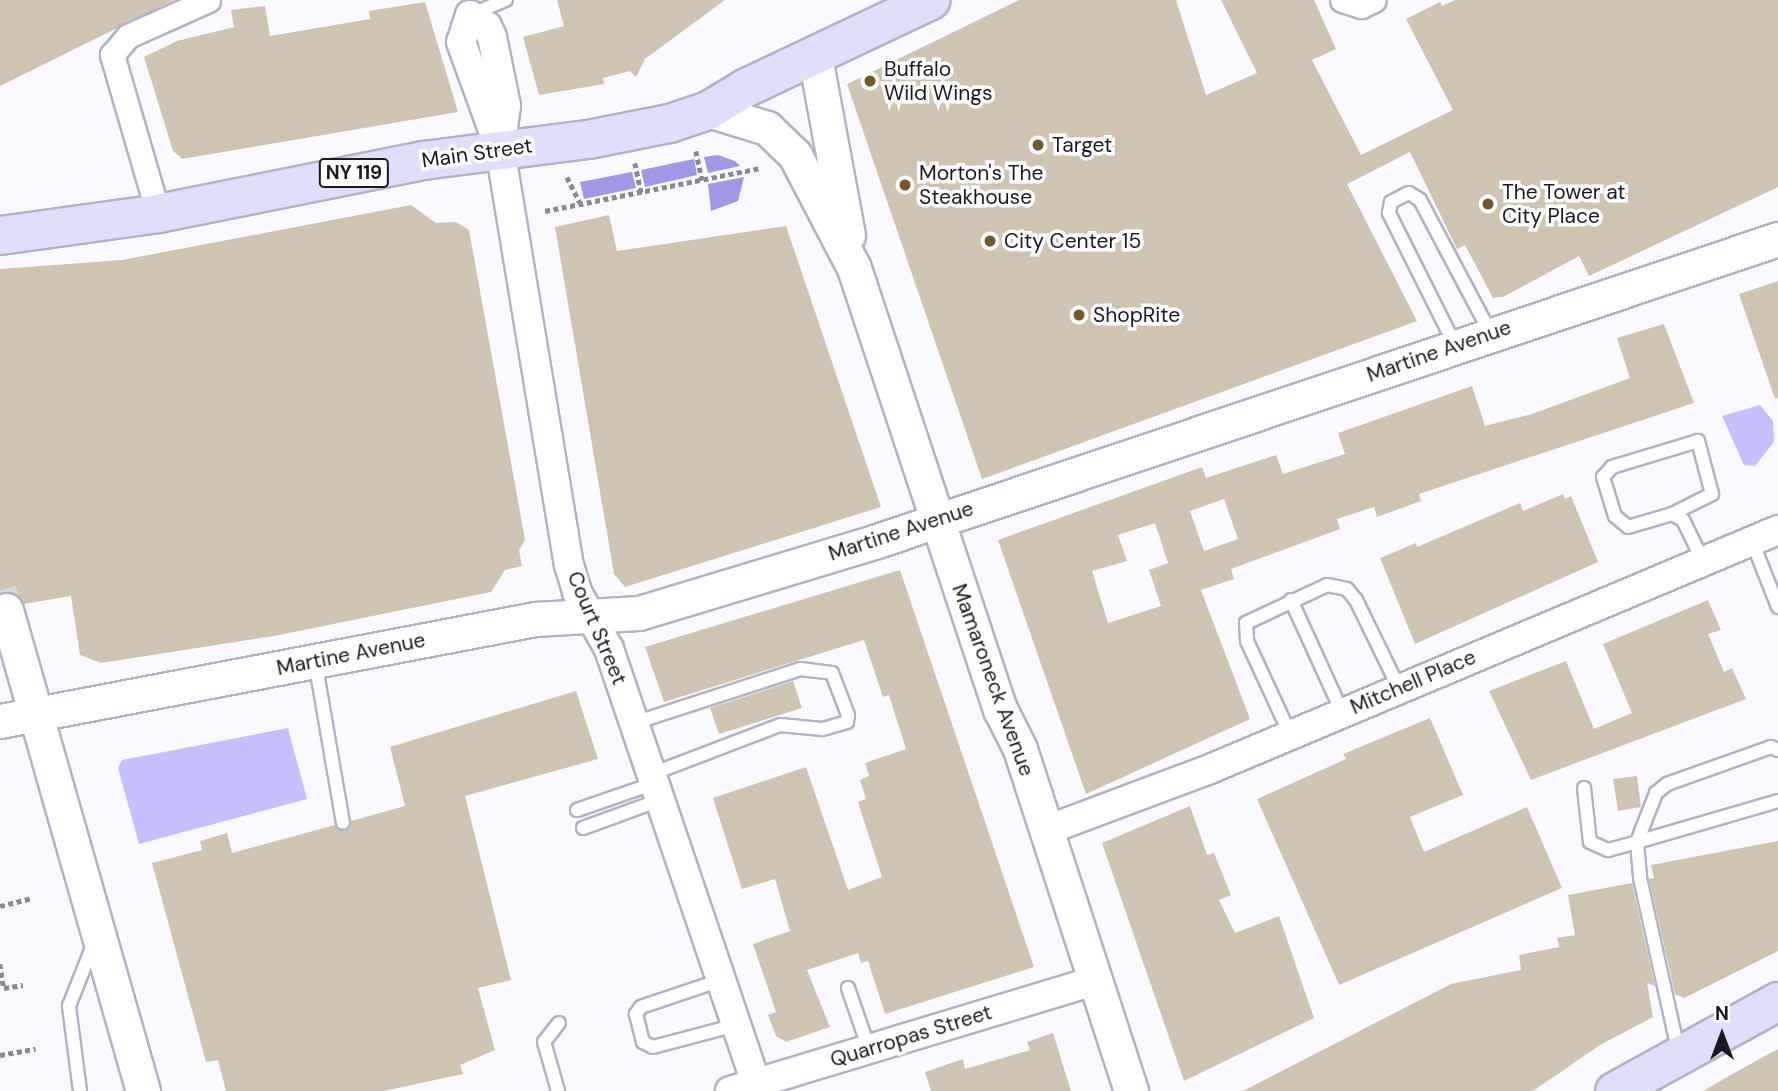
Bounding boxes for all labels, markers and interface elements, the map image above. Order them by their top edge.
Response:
place label: Buffalo Wild Wings [884,56,992,106]
marker: Buffalo Wild Wings [862,73,878,89]
place label: Target [1052,132,1112,158]
street label: Main Street [420,133,534,173]
marker: Target [1030,137,1046,153]
road number: NY 119 [317,158,391,188]
place label: Morton's The Steakhouse [919,160,1044,210]
marker: Morton's The Steakhouse [897,177,913,193]
place label: The Tower at City Place [1502,179,1626,229]
marker: The Tower at City Place [1480,196,1496,212]
place label: City Center 15 [1004,228,1141,254]
marker: City Center 15 [982,233,998,249]
place label: ShopRite [1093,302,1180,328]
marker: ShopRite [1071,307,1087,323]
street label: Martine Avenue [1363,314,1515,388]
street label: Martine Avenue [825,496,977,566]
street label: Court Street [562,568,632,688]
street label: Mamaroneck Avenue [947,581,1039,779]
street label: Martine Avenue [274,627,428,681]
street label: Mitchell Place [1346,644,1480,720]
street label: Quarropas Street [827,999,995,1073]
north arrow [1687,1000,1757,1070]
text: N [1715,1001,1729,1026]

